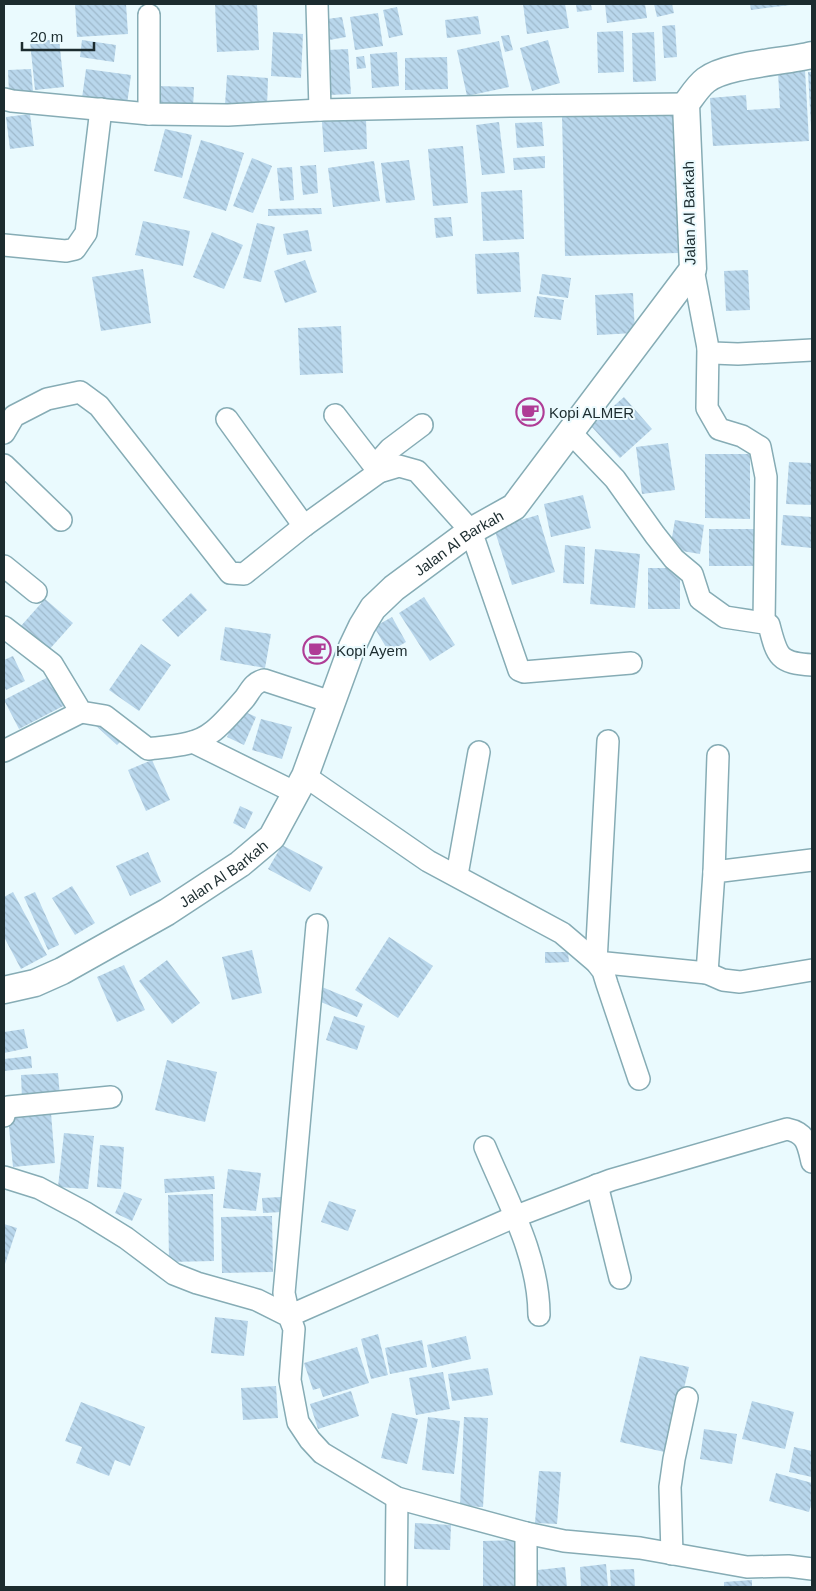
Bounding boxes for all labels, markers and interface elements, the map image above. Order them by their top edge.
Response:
scale bar [22,20,95,52]
text: 20 m [30,28,63,45]
street label: Jalan Al Barkah [680,161,698,265]
cafe icon: Kopi ALMER [515,397,545,427]
place label: Kopi ALMER [549,404,634,421]
street label: Jalan Al Barkah [411,506,506,579]
cafe icon: Kopi Ayem [302,635,332,665]
place label: Kopi Ayem [336,642,407,659]
street label: Jalan Al Barkah [176,836,271,910]

